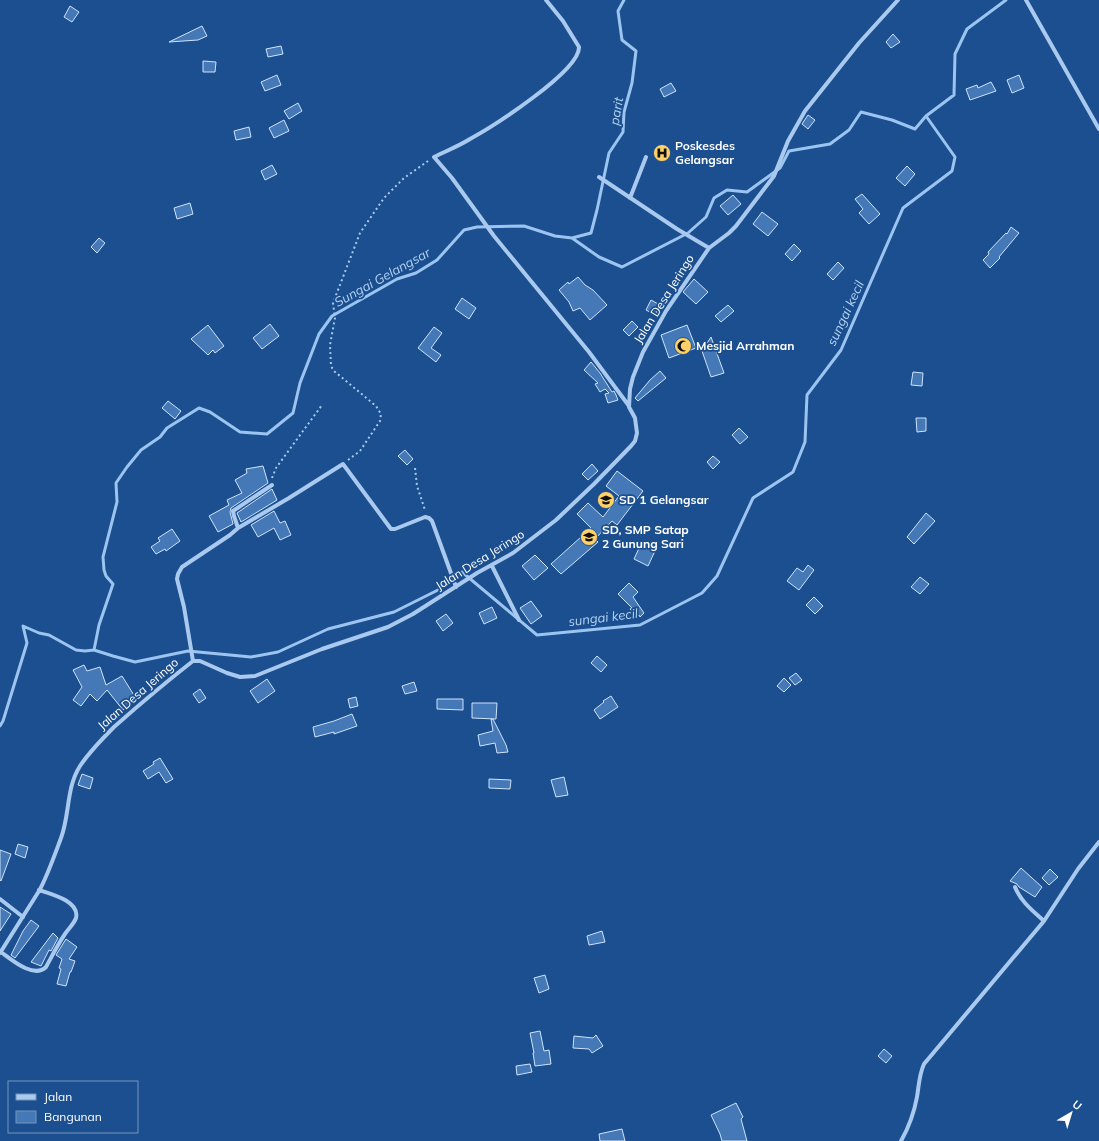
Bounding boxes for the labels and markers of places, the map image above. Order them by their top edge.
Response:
place label: Poskesdes Gelangsar [675,138,735,167]
hospital icon: Poskesdes Gelangsar [652,143,672,163]
mosque icon: Mesjid Arrahman [673,336,693,356]
place label: Mesjid Arrahman [696,338,795,353]
school or university icon: SD 1 Gelangsar [596,490,616,510]
place label: SD 1 Gelangsar [619,492,709,507]
place label: SD, SMP Satap 2 Gunung Sari [602,522,689,551]
school or university icon: SD, SMP Satap 2 Gunung Sari [579,527,599,547]

